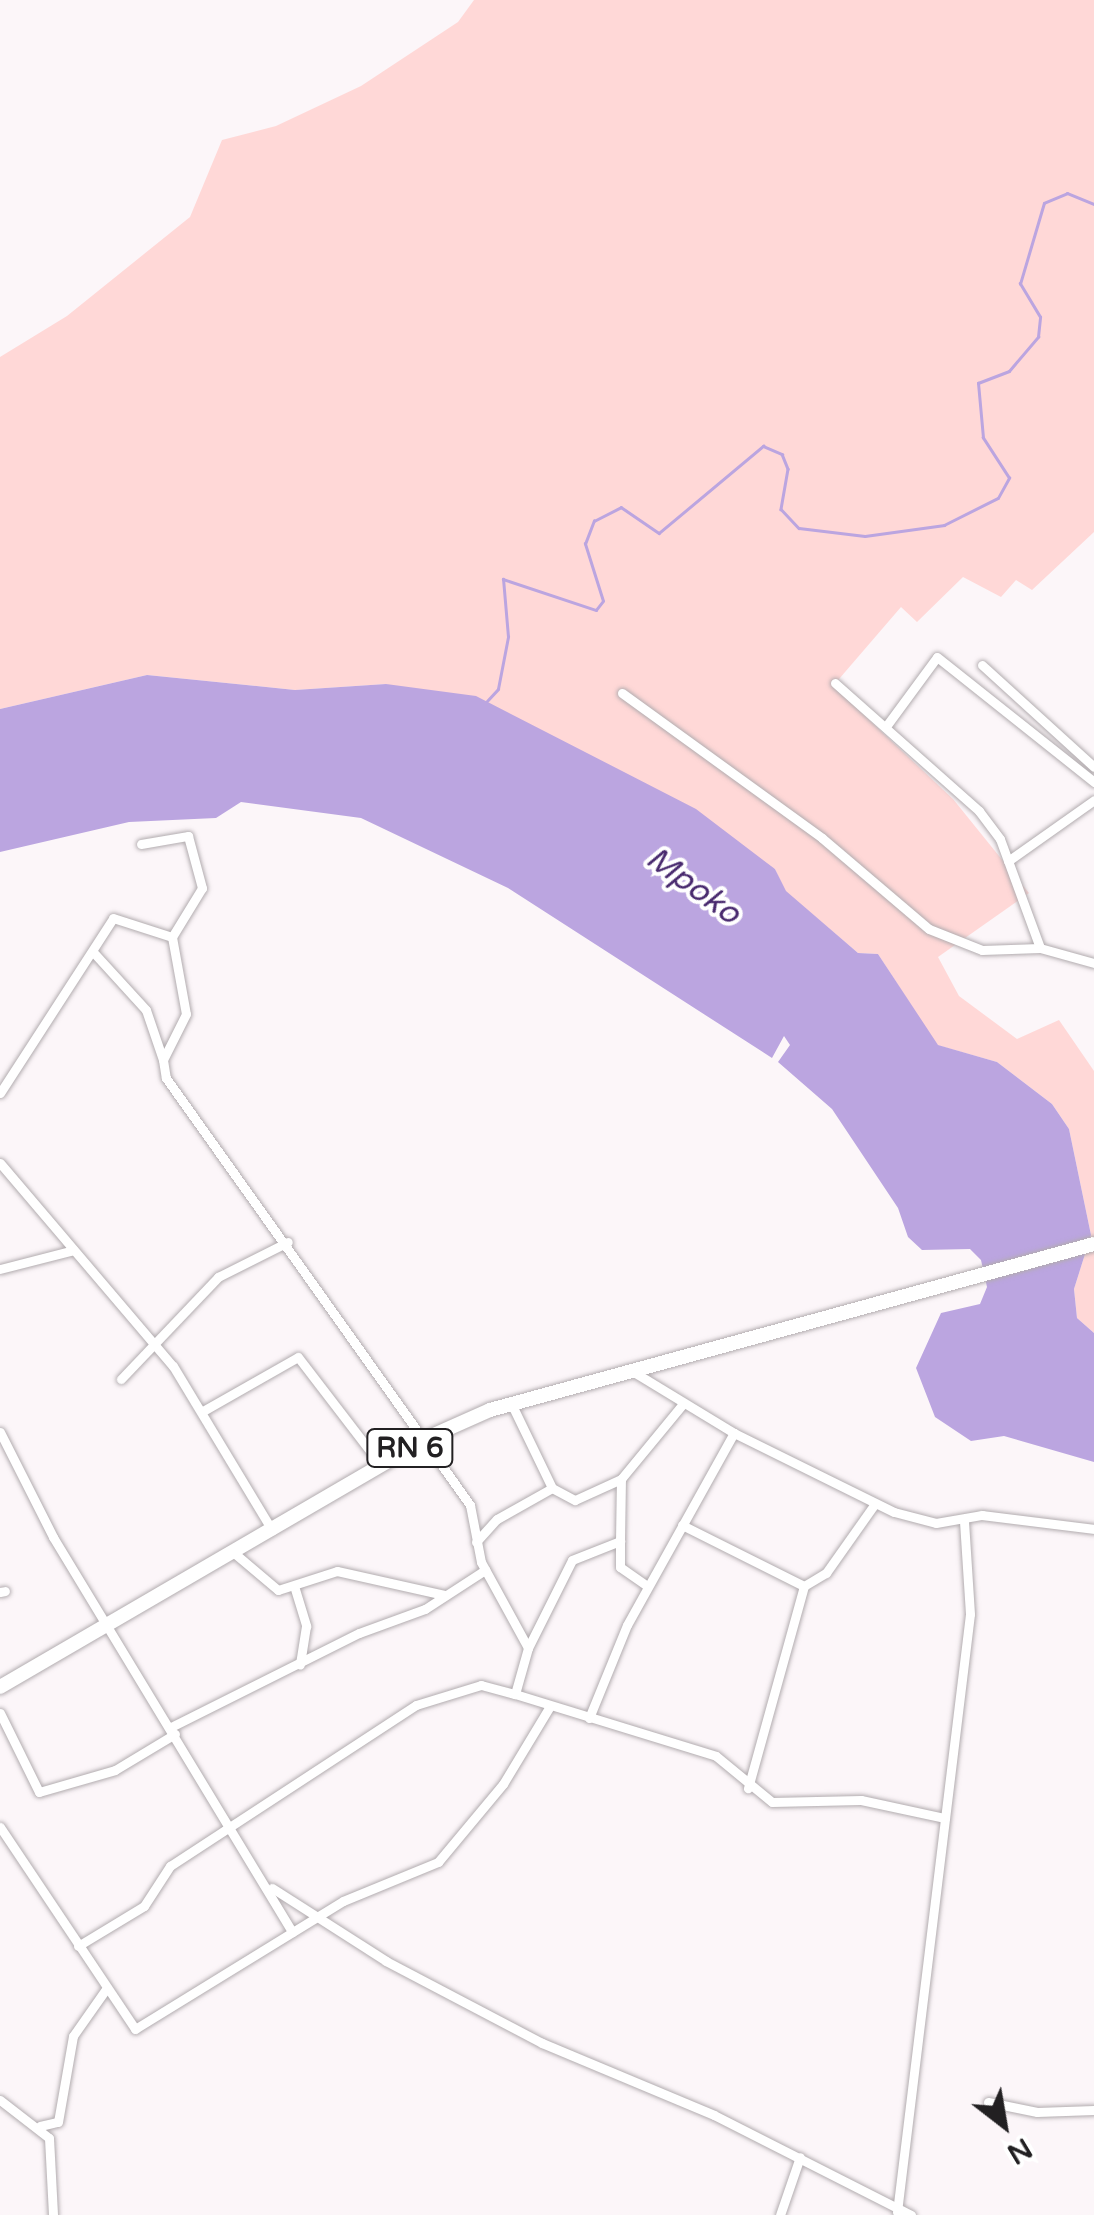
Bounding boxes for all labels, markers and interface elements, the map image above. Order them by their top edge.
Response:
water label: Mpoko [638,839,748,933]
road number: RN 6 [365,1425,455,1471]
north arrow [954,2075,1054,2175]
text: N [1001,2130,1038,2171]

